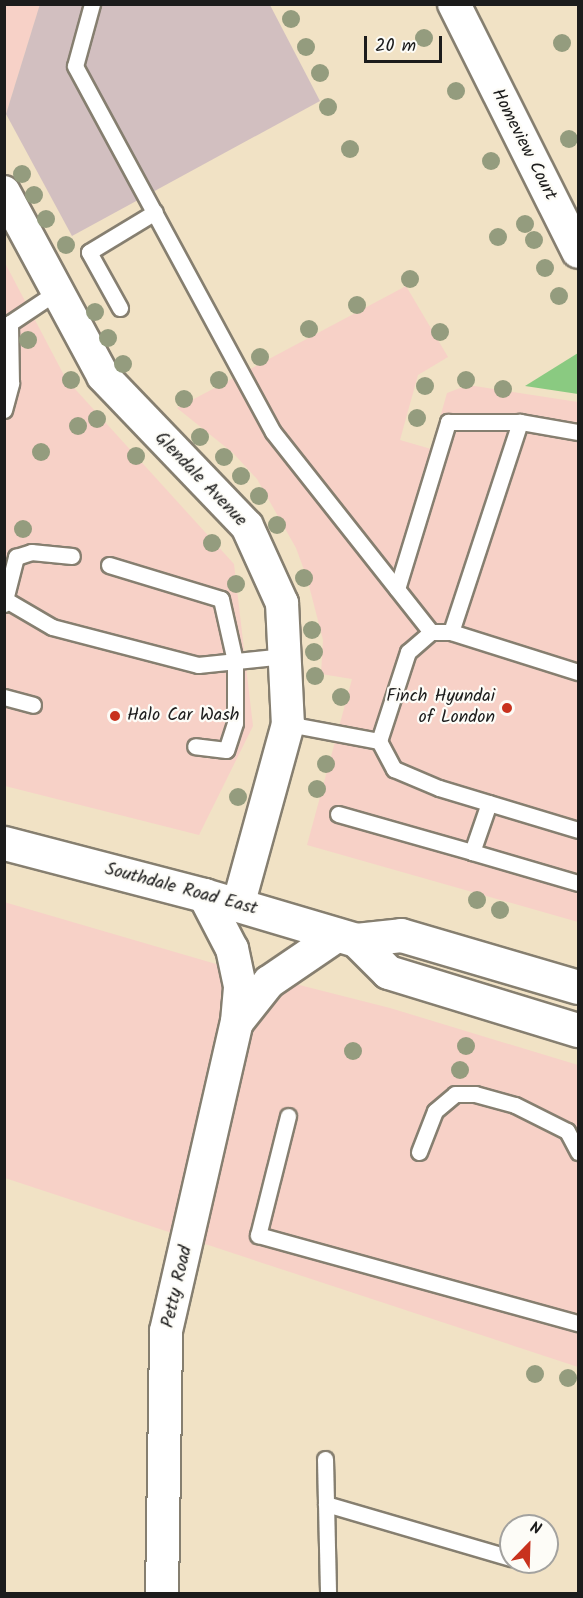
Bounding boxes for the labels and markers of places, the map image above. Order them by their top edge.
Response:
place label: Finch Hyundai of London [386,687,495,730]
marker: Finch Hyundai of London [500,701,514,715]
place label: Halo Car Wash [127,705,240,727]
marker: Halo Car Wash [108,709,122,723]

